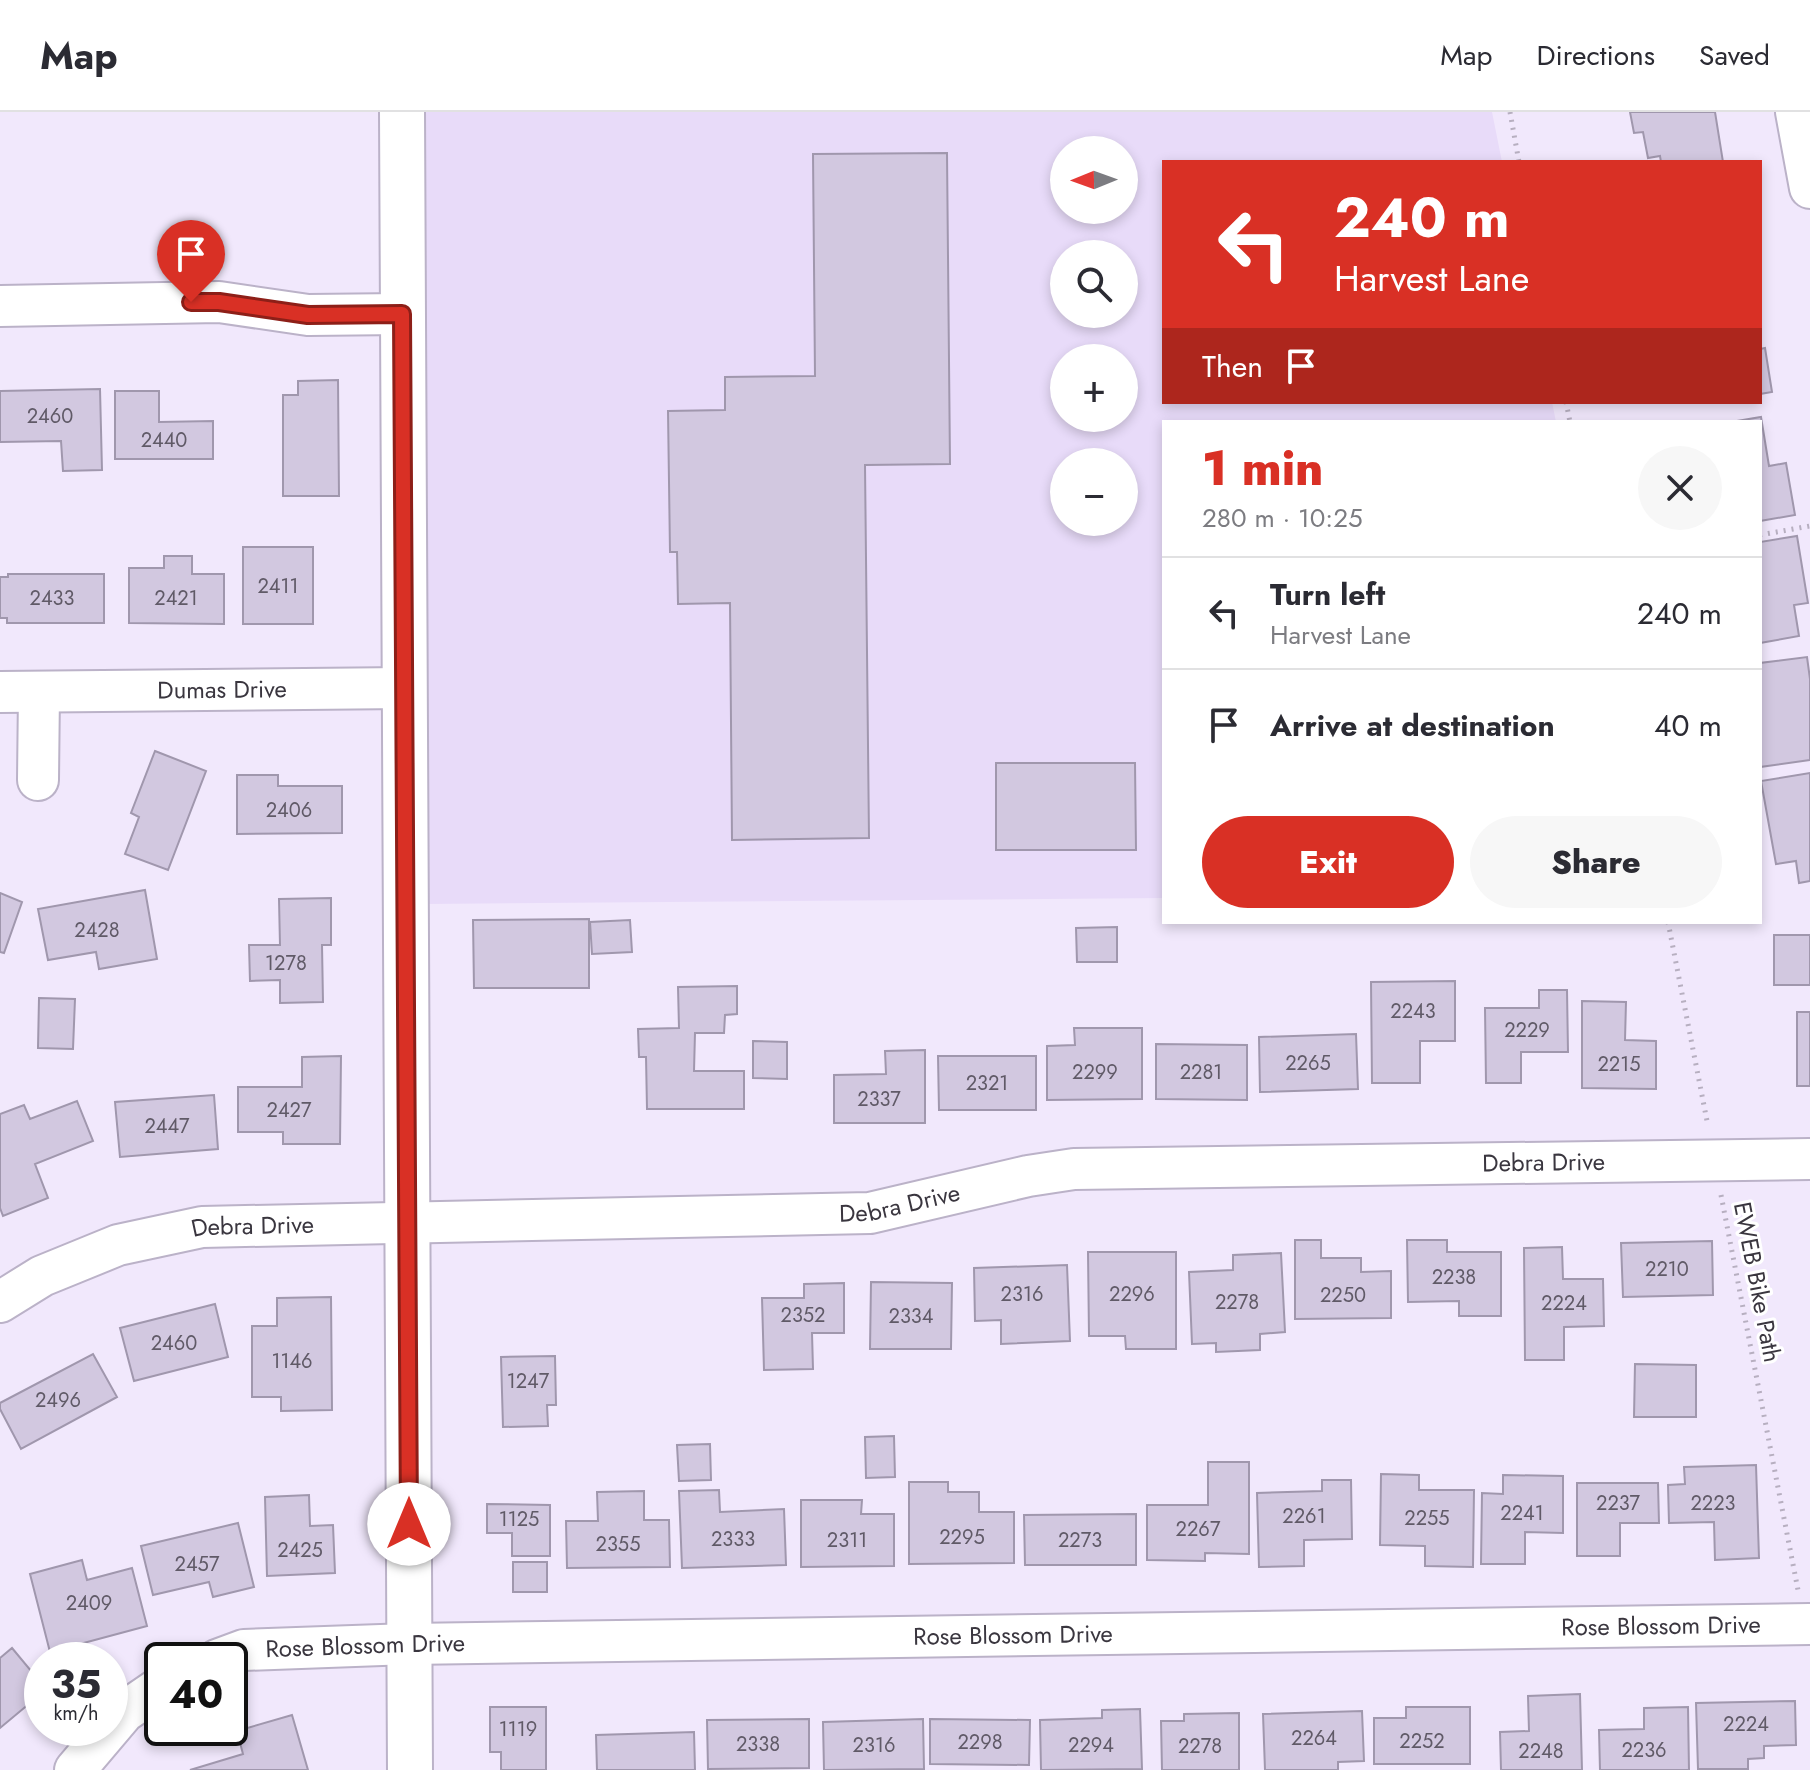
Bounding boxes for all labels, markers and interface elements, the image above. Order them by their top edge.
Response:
text: Map [40,28,118,83]
text: Map [1440,35,1492,76]
text: Directions [1536,35,1655,76]
text: Saved [1699,35,1770,76]
north arrow [1050,136,1138,224]
map controls [1050,136,1138,536]
text: 240 m [1334,177,1510,258]
icon: left [1202,192,1306,296]
pin [157,220,225,302]
icon: arrive [169,232,213,276]
button: search [1050,240,1138,328]
text: Harvest Lane [1334,252,1529,304]
button: + [1050,344,1138,432]
icon: arrive [1279,344,1323,388]
text: Then [1202,345,1263,388]
house number: 2460 [27,402,73,431]
house number: 2440 [141,426,187,455]
text: 1 min [1202,434,1323,503]
button: close [1638,446,1722,530]
button: − [1050,448,1138,536]
text: 280 m · 10:25 [1202,499,1363,537]
house number: 2411 [257,572,299,601]
text: Turn left [1270,573,1385,616]
house number: 2433 [30,584,75,613]
house number: 2421 [154,584,198,613]
icon: left [1202,591,1246,635]
text: 240 m [1637,592,1722,635]
text: Harvest Lane [1270,616,1411,654]
street label: Dumas Drive [157,671,287,707]
icon: arrive [1202,703,1246,747]
text: Arrive at destination [1270,704,1555,747]
text: 40 m [1654,704,1722,747]
house number: 2406 [266,796,312,825]
button: Exit [1202,816,1454,908]
button: Share [1470,816,1722,908]
house number: 2428 [74,916,120,945]
house number: 1278 [265,949,307,978]
house number: 2243 [1390,997,1436,1026]
house number: 2229 [1504,1016,1550,1045]
house number: 2265 [1285,1049,1331,1078]
house number: 2215 [1597,1050,1641,1079]
house number: 2299 [1072,1058,1118,1087]
house number: 2281 [1180,1058,1222,1087]
house number: 2321 [966,1069,1008,1098]
house number: 2337 [857,1085,901,1114]
house number: 2427 [267,1096,312,1125]
house number: 2447 [144,1112,190,1141]
street label: Debra Drive [1482,1144,1605,1180]
street label: Debra Drive [839,1175,963,1231]
street label: EWEB Bike Path [1725,1199,1790,1365]
street label: Debra Drive [188,1207,314,1246]
house number: 2210 [1645,1255,1689,1284]
house number: 2238 [1432,1263,1476,1292]
house number: 2316 [1001,1280,1043,1309]
house number: 2296 [1109,1280,1155,1309]
house number: 2250 [1320,1281,1366,1310]
house number: 2278 [1215,1288,1259,1317]
house number: 2224 [1541,1289,1587,1318]
house number: 2352 [781,1301,825,1330]
house number: 2334 [889,1302,934,1331]
house number: 2460 [151,1329,197,1358]
house number: 1146 [271,1347,313,1376]
house number: 1247 [507,1367,550,1396]
house number: 2496 [35,1386,81,1415]
position arrow [367,1482,451,1566]
house number: 2237 [1596,1489,1640,1518]
house number: 2223 [1690,1489,1736,1518]
house number: 2241 [1500,1499,1544,1528]
house number: 2261 [1282,1502,1326,1531]
house number: 2255 [1404,1504,1450,1533]
house number: 1125 [499,1505,539,1534]
house number: 2267 [1176,1515,1221,1544]
house number: 2295 [939,1523,985,1552]
house number: 2333 [711,1525,755,1554]
house number: 2311 [827,1526,867,1555]
house number: 2273 [1058,1526,1102,1555]
house number: 2355 [596,1530,640,1559]
house number: 2425 [277,1536,323,1565]
house number: 2457 [175,1550,220,1579]
house number: 2409 [66,1589,112,1618]
street label: Rose Blossom Drive [1561,1607,1761,1645]
street label: Rose Blossom Drive [913,1616,1113,1654]
street label: Rose Blossom Drive [265,1625,465,1666]
speed limit sign: 40 [144,1642,248,1746]
text: 35 [51,1655,101,1713]
text: km/h [53,1699,99,1728]
house number: 2224 [1723,1710,1769,1739]
house number: 1119 [499,1715,537,1744]
house number: 2264 [1291,1724,1337,1753]
house number: 2252 [1399,1727,1445,1756]
house number: 2298 [957,1728,1003,1757]
house number: 2338 [736,1730,780,1759]
house number: 2316 [853,1731,895,1760]
house number: 2294 [1068,1731,1114,1760]
house number: 2278 [1178,1732,1222,1761]
house number: 2236 [1621,1736,1667,1765]
house number: 2248 [1518,1737,1564,1766]

